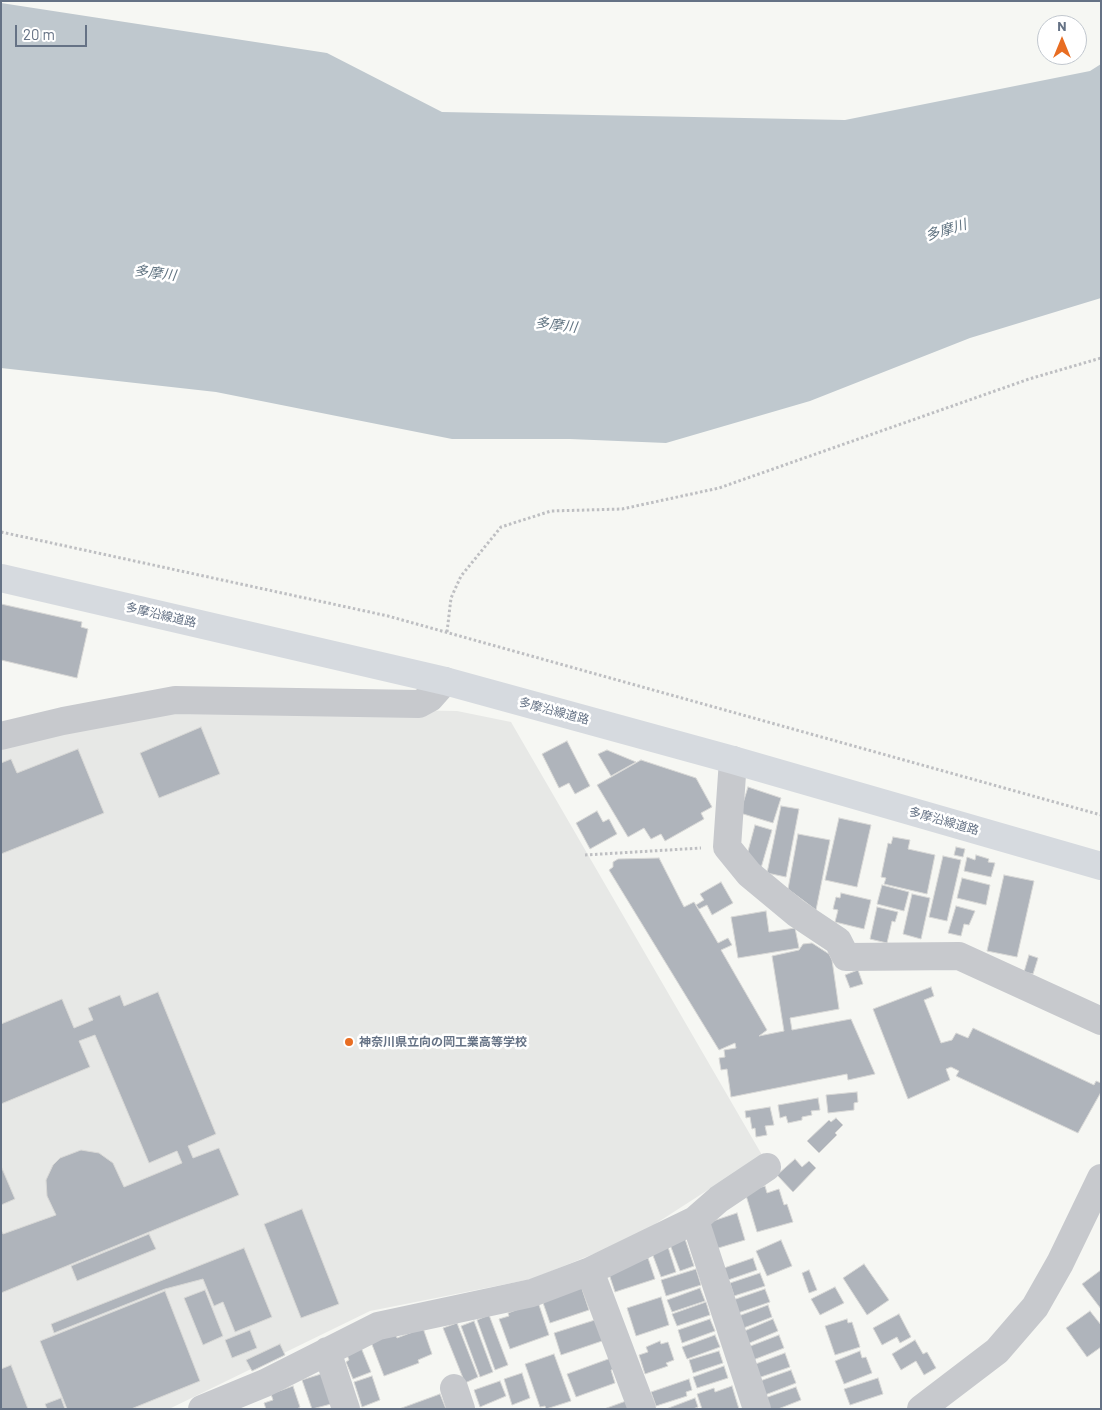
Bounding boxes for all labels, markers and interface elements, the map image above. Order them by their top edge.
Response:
scale bar [18,15,90,47]
north arrow [1037,15,1087,65]
text: N [1057,17,1067,34]
text: 20 m [23,25,55,43]
water label: 多摩川 [923,216,969,244]
water label: 多摩川 [133,262,177,284]
water label: 多摩川 [534,314,578,336]
street label: 多摩沿線道路 [124,600,198,630]
street label: 多摩沿線道路 [517,695,591,727]
street label: 多摩沿線道路 [907,804,981,838]
place label: 神奈川県立向の岡工業高等学校 [359,1035,527,1049]
marker: 神奈川県立向の岡工業高等学校 [343,1036,355,1048]

